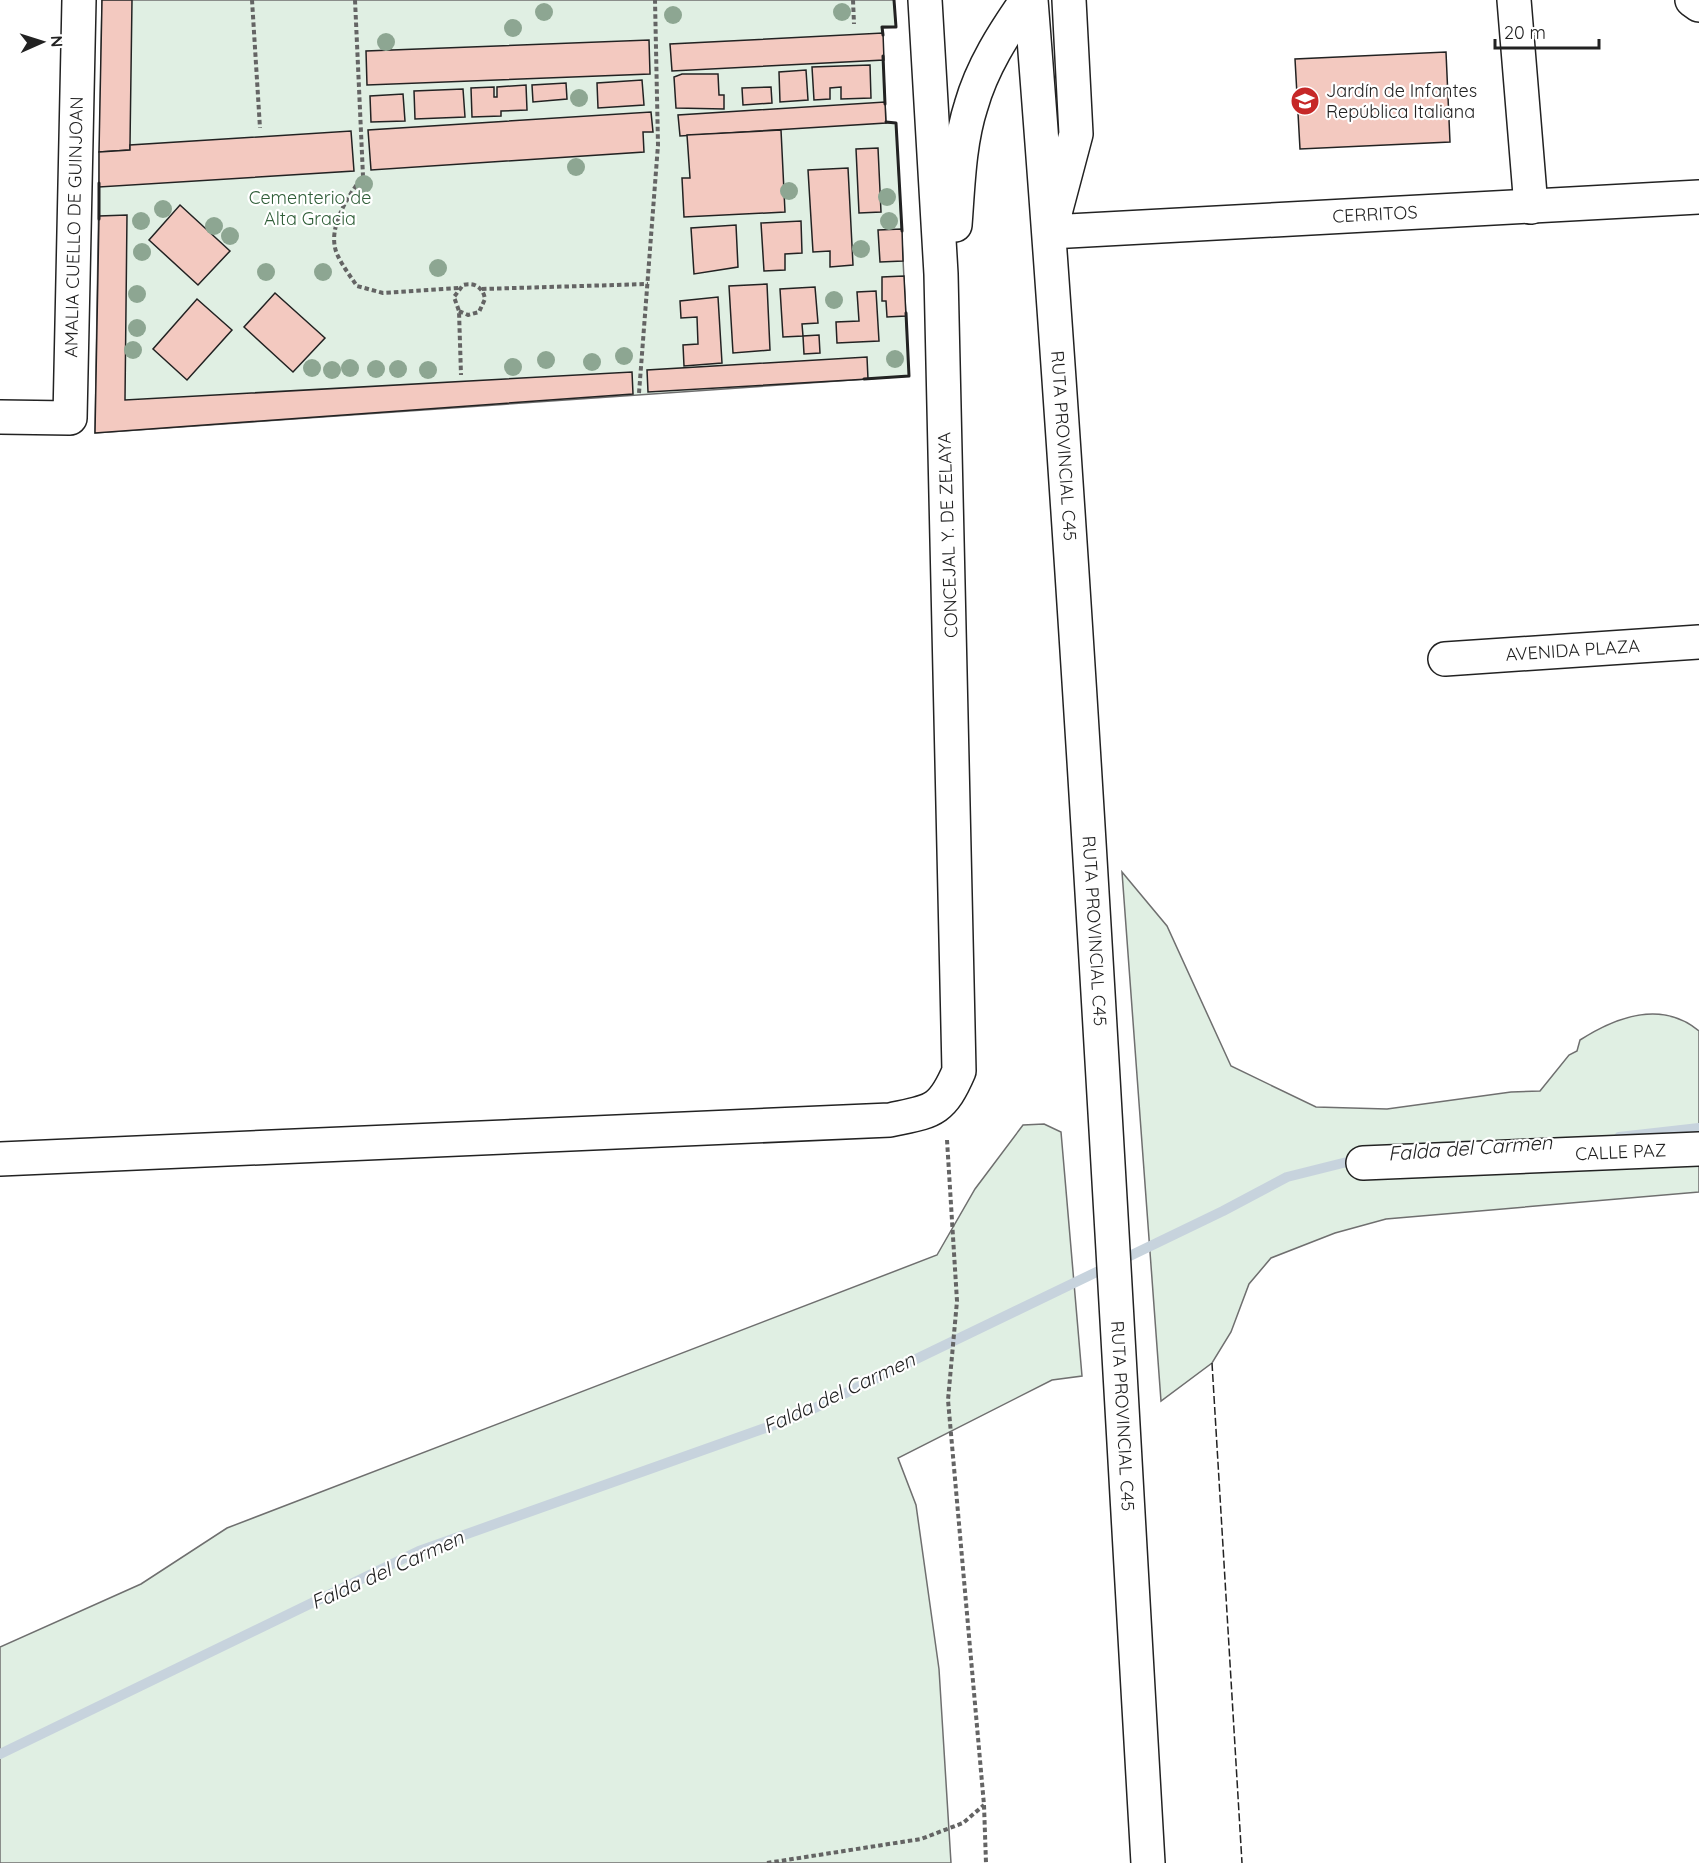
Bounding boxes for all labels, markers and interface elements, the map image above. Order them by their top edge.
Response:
north arrow [12,12,72,72]
scale bar [1495,12,1598,50]
text: 20 m [1504,21,1546,44]
text: N [47,35,67,48]
place label: Jardín de Infantes República Italiana [1326,79,1477,123]
school or university icon: Jardín de Infantes República Italiana [1289,85,1321,117]
street label: AMALIA CUELLO DE GUINJOAN [59,96,88,358]
park label: Cementerio de Alta Gracia [249,186,371,230]
street label: CERRITOS [1332,200,1418,228]
street label: RUTA PROVINCIAL C45 [1046,350,1082,542]
street label: CONCEJAL Y. DE ZELAYA [932,431,963,638]
street label: AVENIDA PLAZA [1505,634,1641,666]
street label: RUTA PROVINCIAL C45 [1078,835,1112,1027]
water label: Falda del Carmen [1387,1129,1553,1166]
street label: CALLE PAZ [1575,1138,1667,1165]
street label: RUTA PROVINCIAL C45 [1106,1320,1140,1512]
water label: Falda del Carmen [759,1346,919,1439]
water label: Falda del Carmen [307,1524,467,1614]

